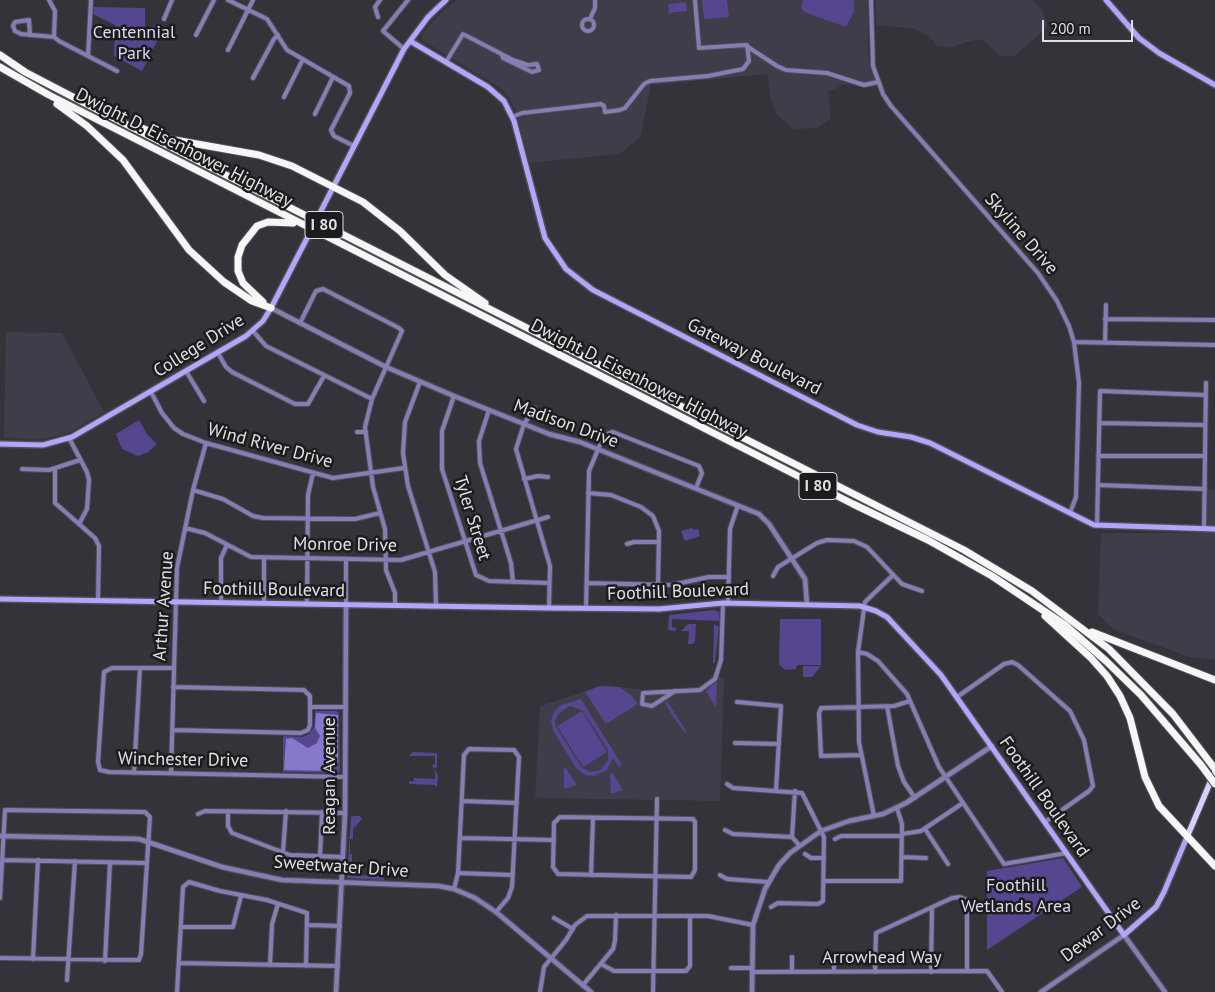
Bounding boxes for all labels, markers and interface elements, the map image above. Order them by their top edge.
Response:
scale bar [1045,10,1136,42]
text: 200 m [1050,19,1091,38]
park label: Centennial Park [93,22,175,64]
street label: Dwight D. Eisenhower Highway [72,84,296,212]
street label: Skyline Drive [980,189,1062,279]
road number: I 80 [305,212,343,238]
street label: College Drive [150,310,248,382]
street label: Gateway Boulevard [683,314,825,400]
street label: Dwight D. Eisenhower Highway [527,315,751,443]
street label: Madison Drive [511,395,621,453]
street label: Wind River Drive [205,419,335,473]
road number: I 80 [799,472,837,500]
street label: Tyler Street [449,473,495,563]
street label: Monroe Drive [293,533,397,557]
street label: Arthur Avenue [149,550,179,662]
street label: Foothill Boulevard [203,578,345,602]
street label: Foothill Boulevard [607,579,749,605]
street label: Reagan Avenue [319,717,341,835]
street label: Foothill Boulevard [994,733,1094,861]
street label: Winchester Drive [118,748,248,772]
street label: Sweetwater Drive [273,852,409,882]
park label: Foothill Wetlands Area [961,875,1071,918]
street label: Dewar Drive [1057,893,1145,967]
street label: Arrowhead Way [822,947,942,969]

